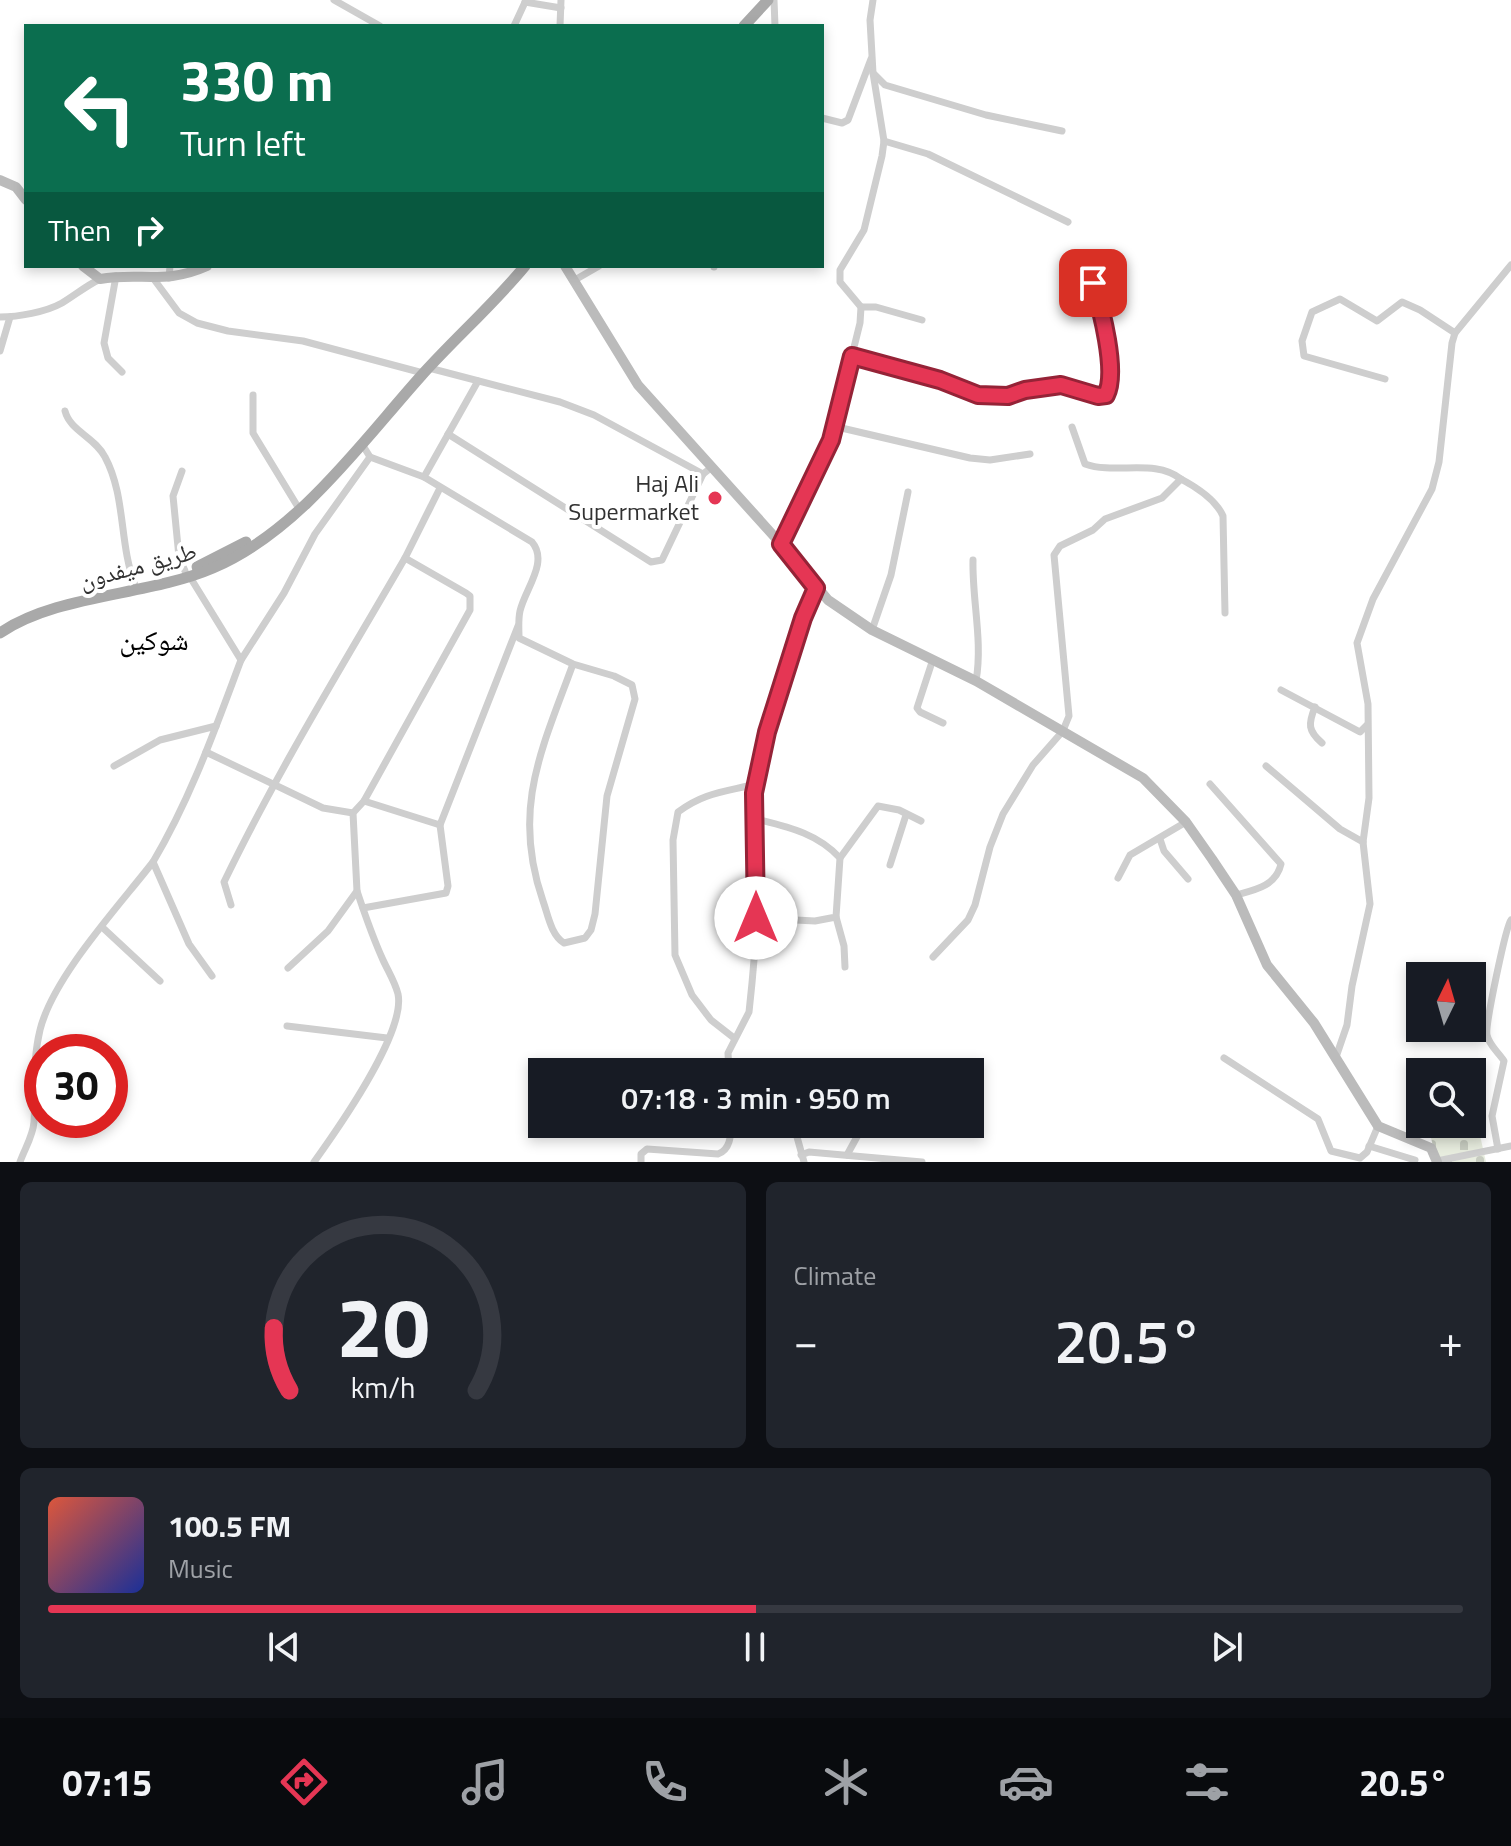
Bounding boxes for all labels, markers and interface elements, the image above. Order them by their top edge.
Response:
text: 330 m [180,38,333,123]
icon: left [48,56,152,160]
text: Turn left [180,115,306,170]
text: Then [48,207,111,253]
icon: right [127,208,171,252]
pin [1059,249,1127,317]
icon: arrive [1071,261,1115,305]
place label: Haj Ali Supermarket [568,465,700,529]
marker: Haj Ali Supermarket [706,489,724,507]
street label: طريق ميفدون [75,532,200,598]
district label: شوكين [119,618,189,661]
position arrow [714,876,798,960]
north arrow [1406,962,1486,1042]
map controls [1406,962,1486,1138]
speed limit sign: 30 [24,1034,128,1138]
button: search [1406,1058,1486,1138]
text: 07:18 · 3 min · 950 m [621,1075,891,1121]
text: Climate [794,1256,876,1295]
text: 20 [336,1263,429,1389]
text: 20.5° [1054,1295,1203,1386]
text: − [794,1307,818,1374]
text: + [1438,1307,1463,1374]
text: km/h [350,1366,415,1409]
text: 100.5 FM [168,1503,291,1549]
text: Music [168,1549,233,1588]
icon: previous [262,1625,306,1669]
icon: pause [733,1625,777,1669]
icon: next [1205,1625,1249,1669]
icon: directions [276,1754,332,1810]
icon: music [457,1754,513,1810]
icon: phone [637,1754,693,1810]
icon: climate [818,1754,874,1810]
icon: car [998,1754,1054,1810]
icon: filters [1179,1754,1235,1810]
text: 07:15 [62,1755,152,1810]
text: 20.5° [1359,1755,1449,1810]

